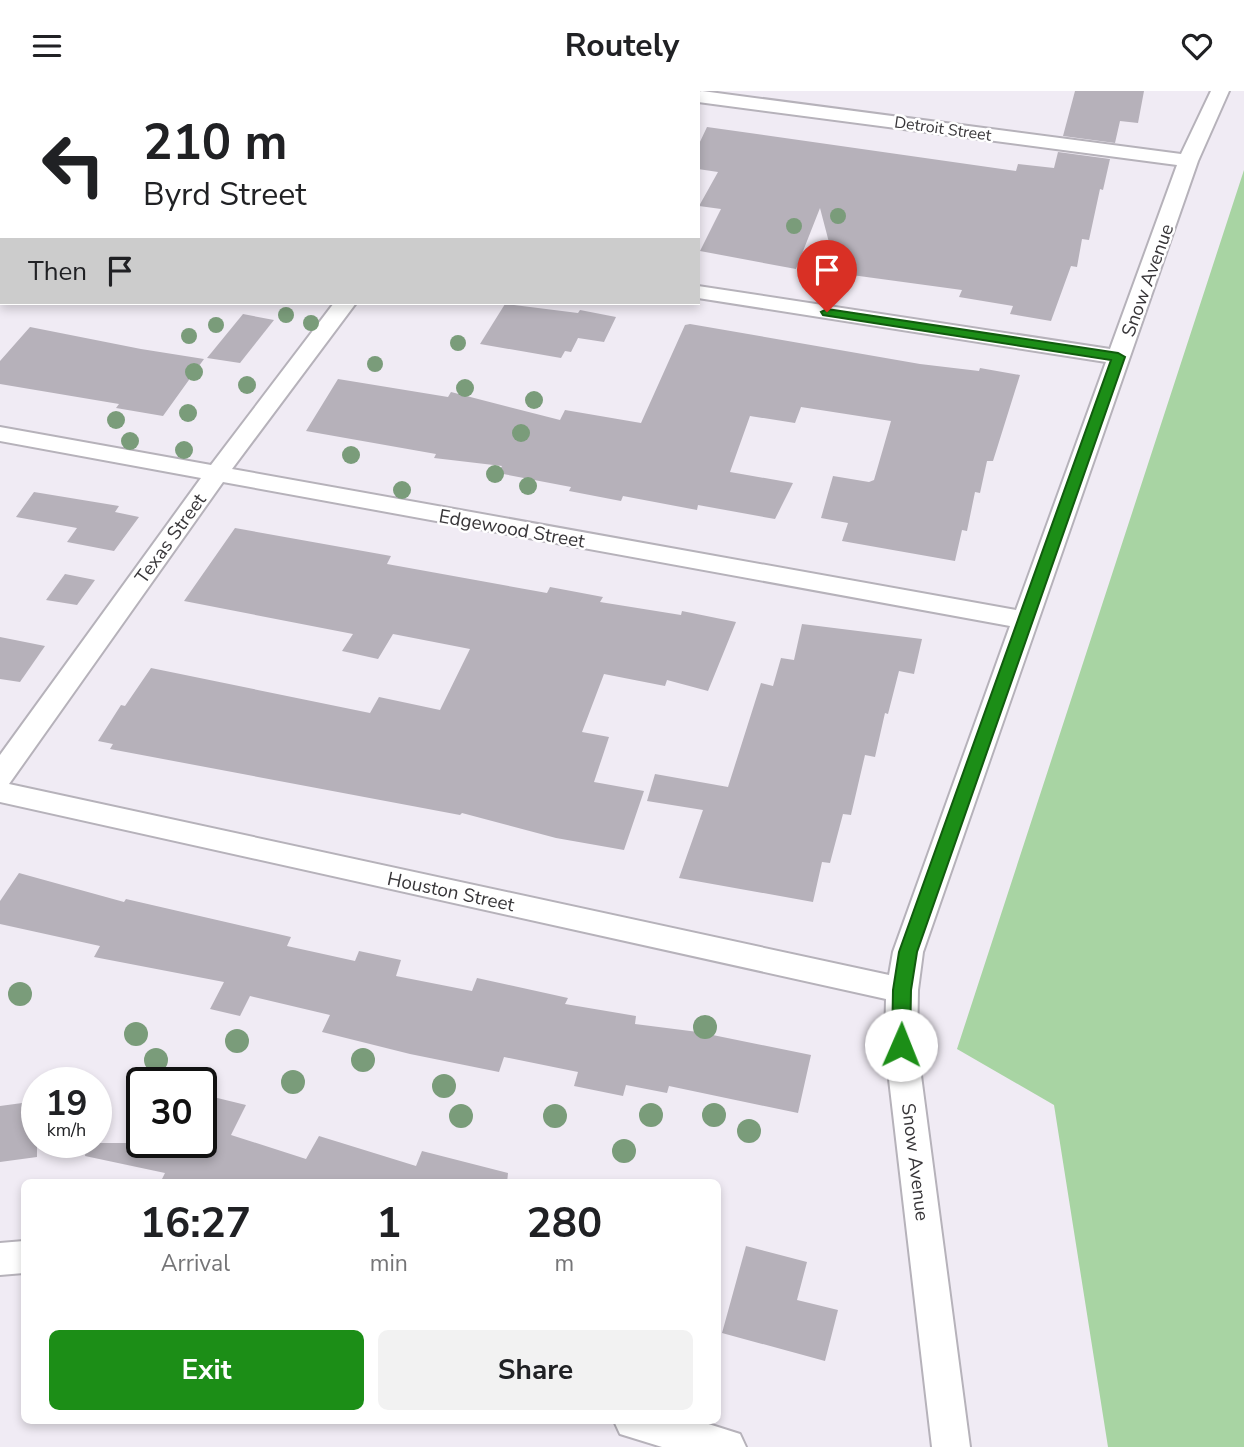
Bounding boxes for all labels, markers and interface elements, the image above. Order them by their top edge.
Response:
text: Routely [565,24,679,67]
icon: menu [28,27,66,65]
icon: heart [1178,27,1216,65]
text: 210 m [143,109,287,176]
street label: Detroit Street [893,111,993,147]
icon: left [28,119,119,210]
text: Byrd Street [143,173,307,216]
street label: Snow Avenue [1115,220,1180,340]
pin [797,240,857,312]
icon: arrive [808,251,846,289]
icon: arrive [101,252,139,290]
text: Then [28,254,87,289]
street label: Texas Street [129,488,213,589]
street label: Edgewood Street [437,503,587,555]
street label: Houston Street [385,866,517,918]
position arrow [864,1008,938,1082]
speed limit sign: 30 [126,1067,217,1158]
text: 19 [45,1080,88,1127]
street label: Snow Avenue [895,1102,935,1222]
text: km/h [47,1118,86,1142]
text: 16:27 [140,1195,251,1252]
text: 1 [376,1195,401,1252]
text: 280 [527,1195,602,1252]
text: Arrival [161,1248,230,1279]
text: min [370,1248,408,1279]
text: m [555,1248,574,1279]
button: Exit [49,1330,364,1410]
button: Share [378,1330,693,1410]

